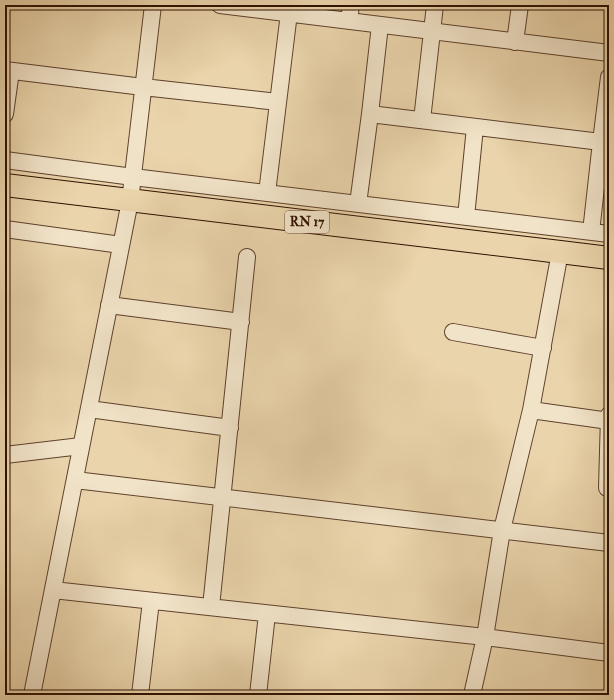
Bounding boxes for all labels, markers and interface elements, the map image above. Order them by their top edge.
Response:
road number: RN 17 [285,211,329,233]

